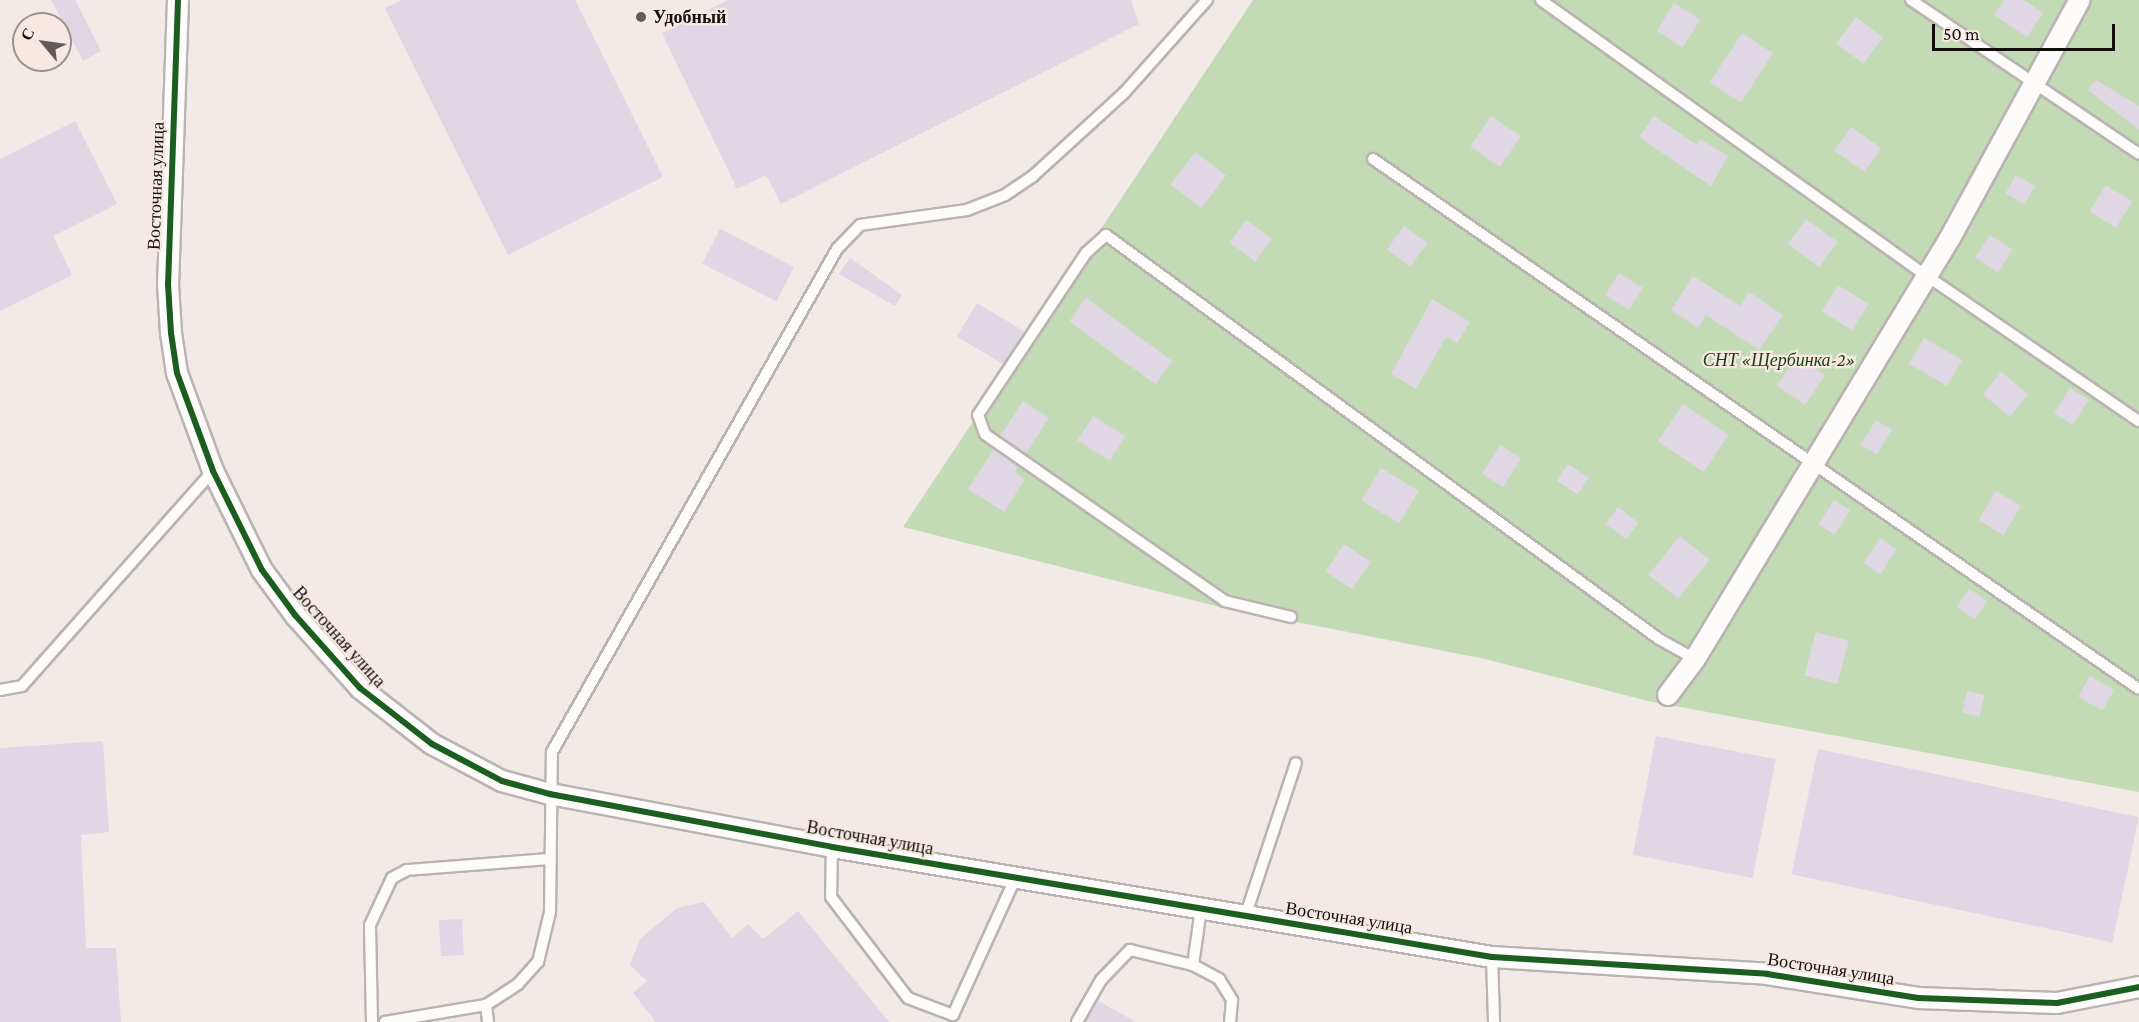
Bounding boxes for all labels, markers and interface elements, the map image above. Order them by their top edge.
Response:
place label: Удобный [653,6,726,28]
marker: Удобный [634,10,648,24]
north arrow [12,12,72,72]
scale bar [1935,12,2118,50]
text: 50 m [1943,24,1980,44]
text: С [17,25,38,43]
street label: Восточная улица [143,121,169,251]
park label: СНТ «Щербинка-2» [1703,349,1855,371]
street label: Восточная улица [288,582,390,692]
street label: Восточная улица [805,816,935,860]
street label: Восточная улица [1284,897,1414,939]
street label: Восточная улица [1766,948,1896,990]

